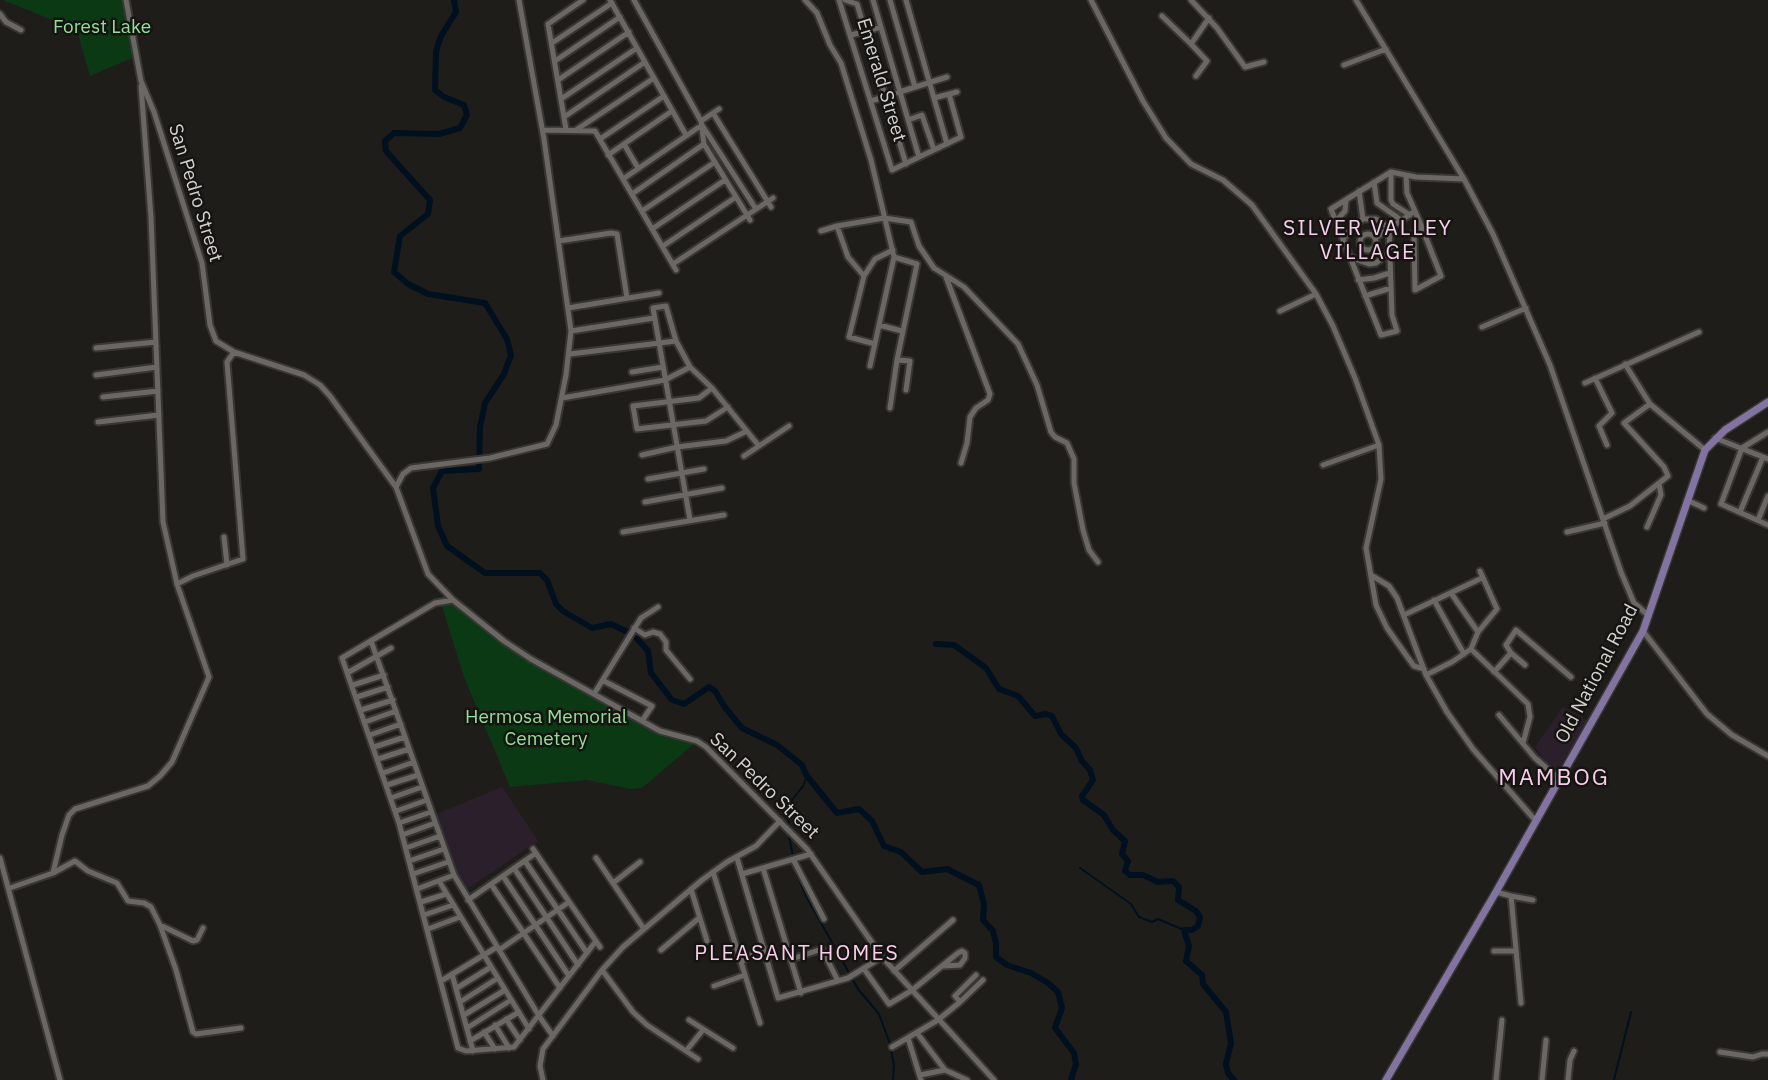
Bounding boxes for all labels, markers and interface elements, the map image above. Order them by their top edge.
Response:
street label: Emerald Street [851,15,911,145]
park label: Forest Lake [53,17,151,39]
street label: San Pedro Street [163,121,227,265]
district label: SILVER VALLEY VILLAGE [1285,216,1451,266]
street label: Old National Road [1551,601,1643,747]
park label: Hermosa Memorial Cemetery [465,707,627,751]
street label: San Pedro Street [705,728,823,844]
district label: MAMBOG [1499,764,1609,792]
district label: PLEASANT HOMES [696,941,898,967]

